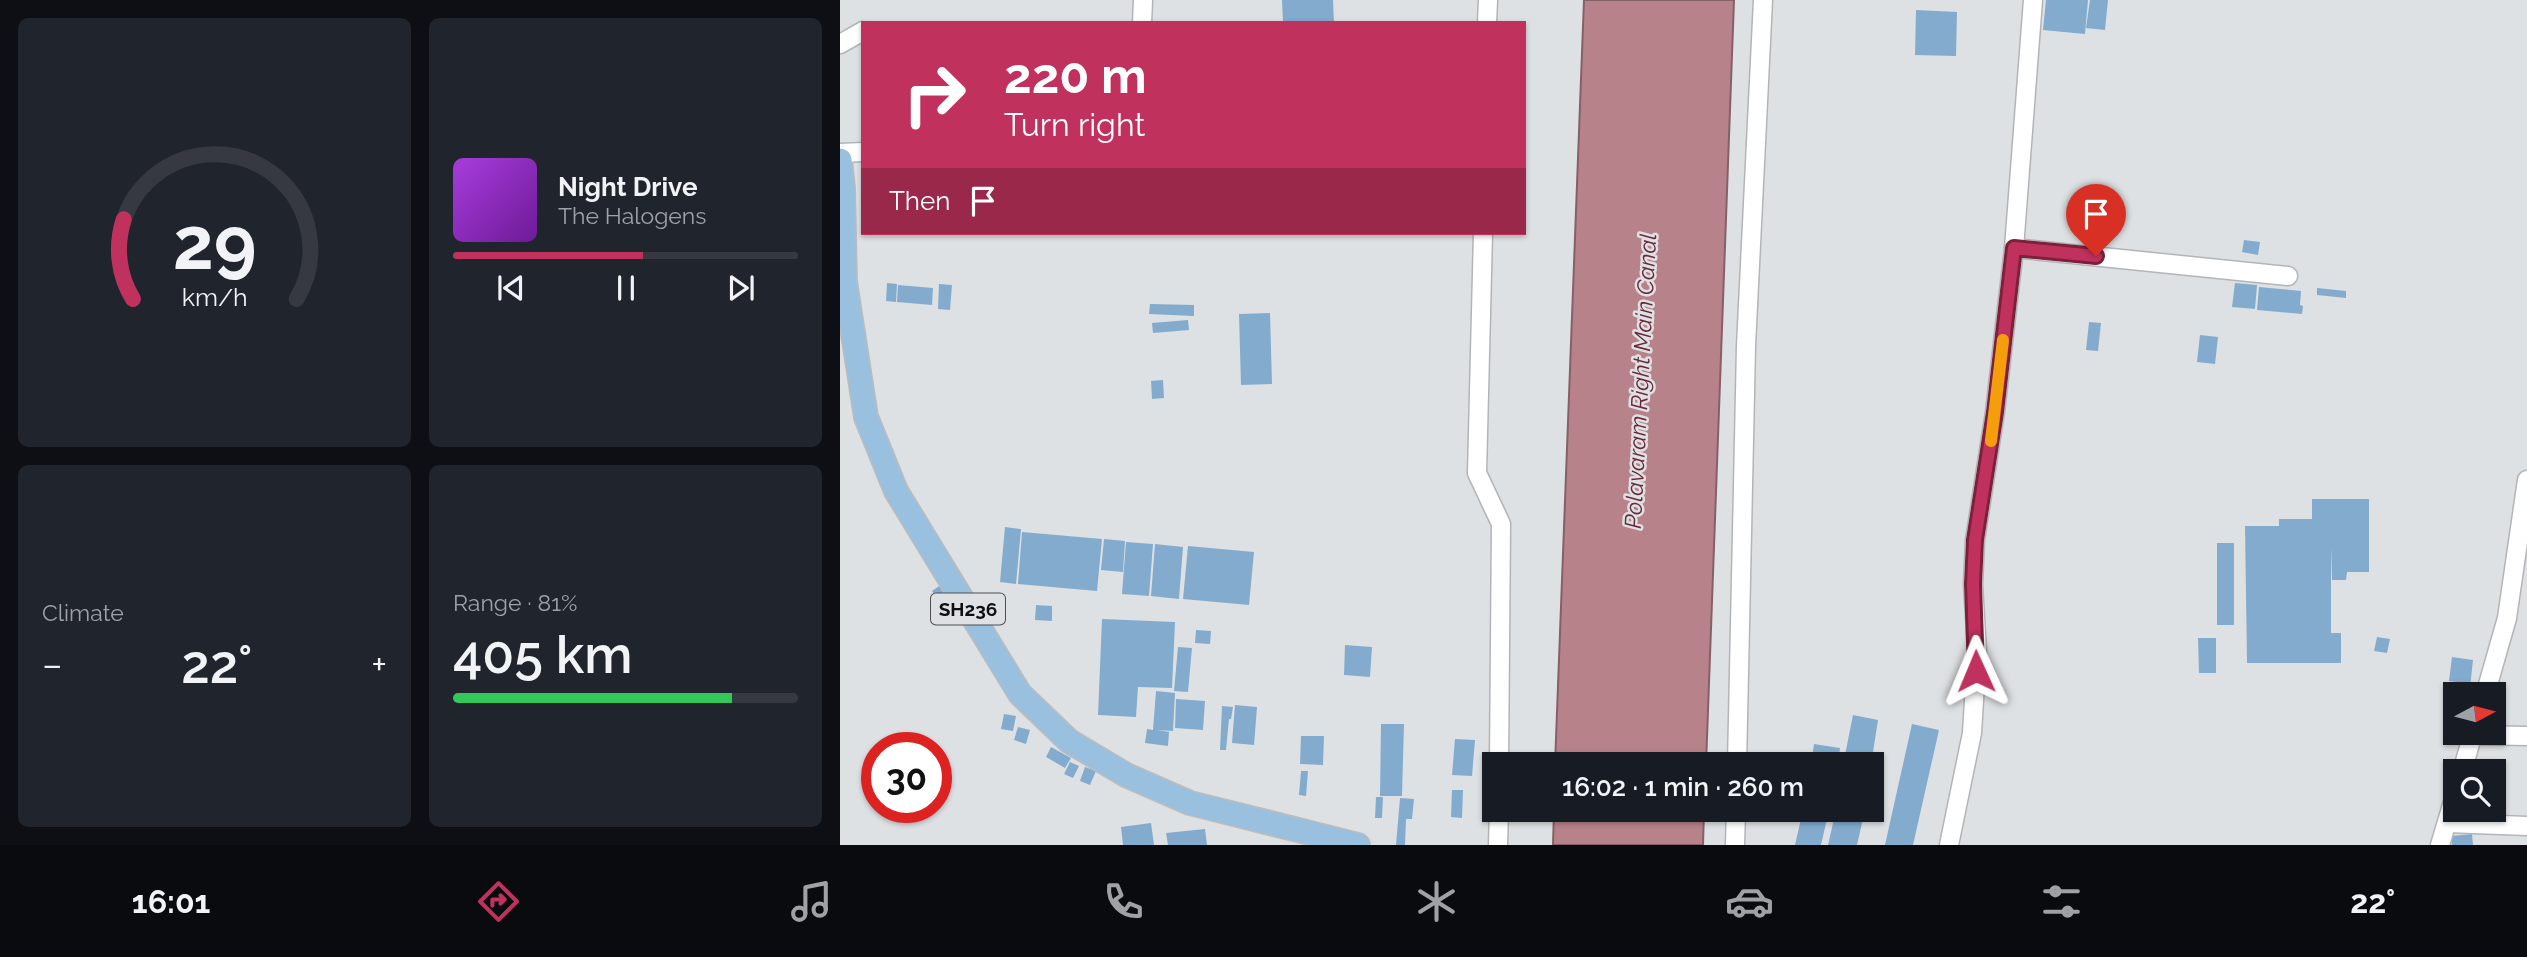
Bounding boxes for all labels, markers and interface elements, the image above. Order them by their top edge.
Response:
text: 220 m [1004,47,1147,104]
icon: right [889,49,980,140]
text: Turn right [1004,106,1145,143]
text: Night Drive [558,172,697,202]
icon: arrive [964,182,1002,220]
pin [2066,184,2126,256]
text: Then [889,186,950,216]
icon: arrive [2077,195,2115,233]
text: 29 [173,201,256,286]
text: The Halogens [558,202,706,229]
water label: Polavaram Right Main Canal [1619,233,1661,529]
icon: previous [492,269,530,307]
icon: pause [607,269,645,307]
icon: next [722,269,760,307]
text: km/h [182,282,247,312]
text: Range · 81% [453,589,577,616]
road number: SH236 [931,594,1005,624]
text: Climate [42,599,124,626]
text: 405 km [453,624,632,685]
text: 22° [181,634,252,695]
position arrow [1939,634,2013,708]
text: − [42,642,62,687]
text: + [371,642,387,687]
north arrow [2443,682,2506,746]
map controls [2443,682,2506,822]
speed limit sign: 30 [861,732,952,823]
button: search [2443,759,2506,822]
text: 16:02 · 1 min · 260 m [1562,772,1804,802]
icon: directions [474,877,523,926]
icon: music [787,877,836,926]
icon: phone [1099,877,1148,926]
icon: climate [1412,877,1461,926]
icon: car [1725,877,1774,926]
icon: filters [2037,877,2086,926]
text: 16:01 [132,883,210,920]
text: 22° [2350,883,2395,920]

